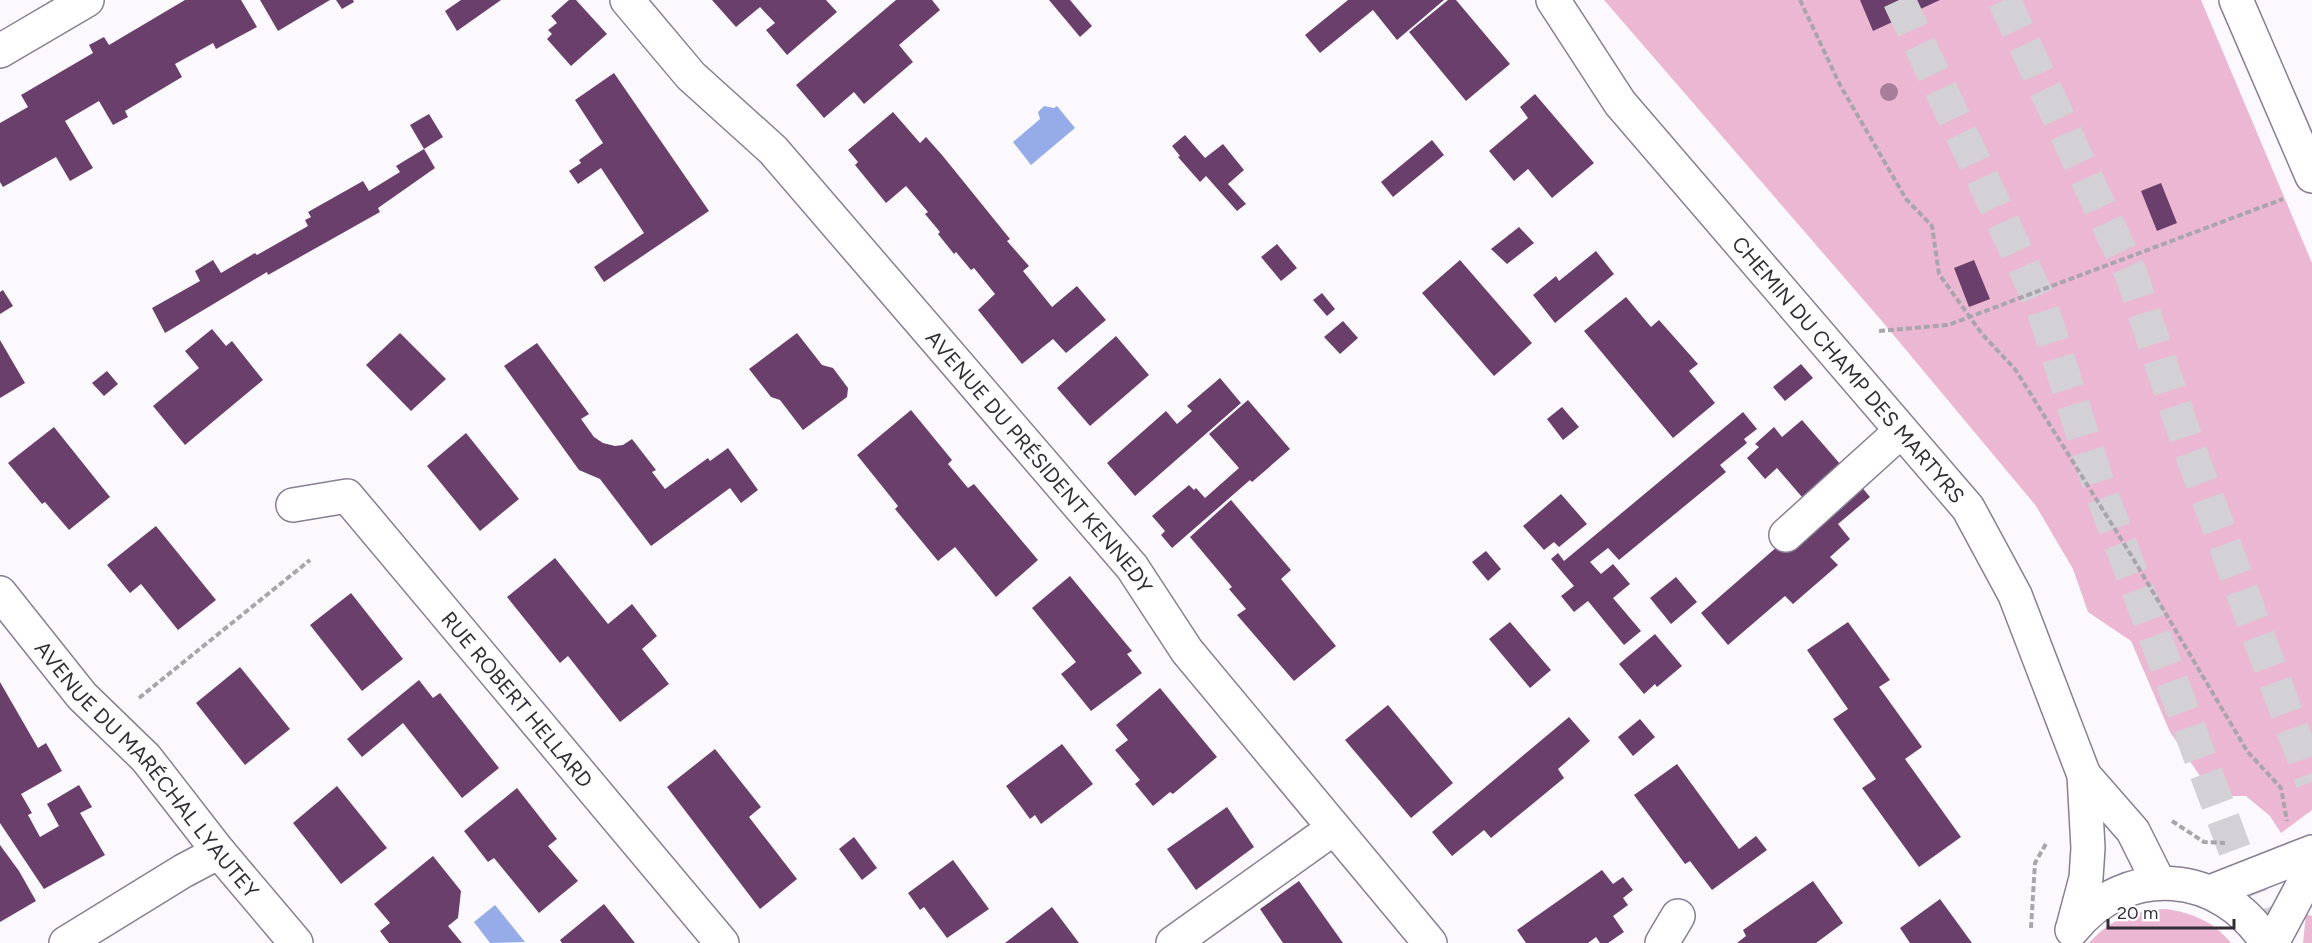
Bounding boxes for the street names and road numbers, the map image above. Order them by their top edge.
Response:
street label: CHEMIN DU CHAMP DES MARTYRS [1727,231,1970,508]
street label: AVENUE DU PRÉSIDENT KENNEDY [921,325,1158,598]
street label: RUE ROBERT HELLARD [437,606,598,792]
street label: AVENUE DU MARÉCHAL LYAUTEY [30,636,265,903]

